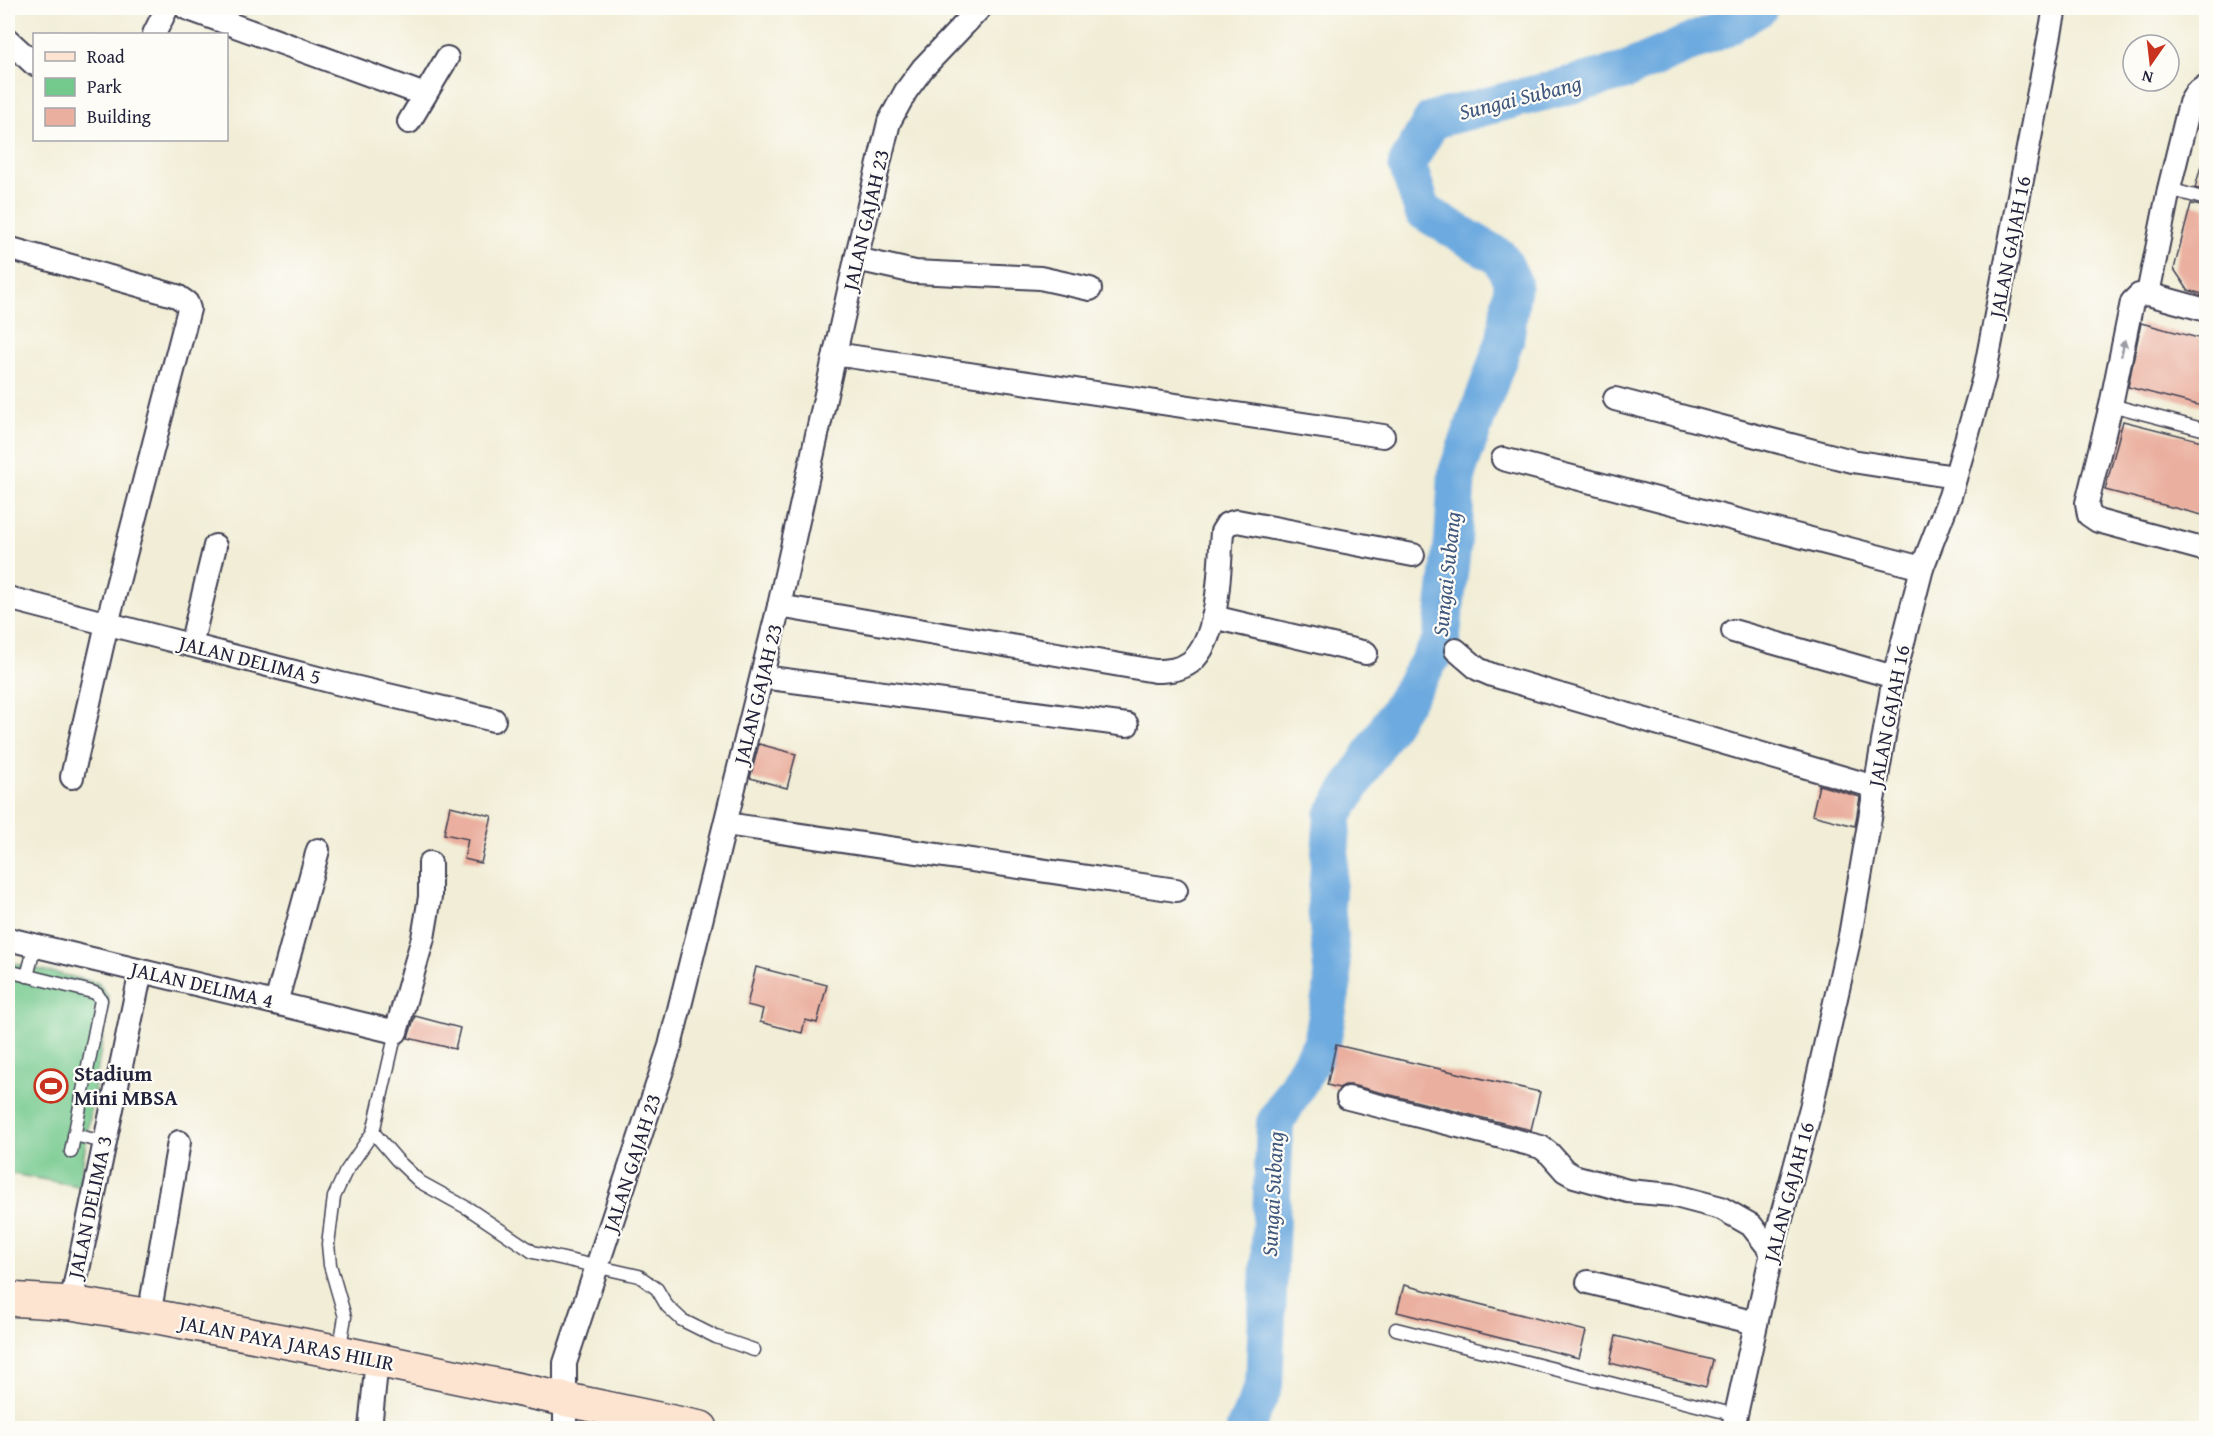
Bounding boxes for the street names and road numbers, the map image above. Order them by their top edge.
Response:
street label: JALAN GAJAH 23 [834,146,897,296]
street label: JALAN GAJAH 16 [1980,173,2038,323]
street label: JALAN GAJAH 23 [724,620,790,770]
street label: JALAN DELIMA 5 [173,626,324,692]
street label: JALAN GAJAH 16 [1859,642,1917,792]
street label: JALAN DELIMA 4 [125,952,276,1016]
street label: JALAN GAJAH 23 [594,1090,669,1239]
street label: JALAN GAJAH 16 [1754,1118,1822,1268]
street label: JALAN DELIMA 3 [59,1133,120,1284]
street label: JALAN PAYA JARAS HILIR [174,1306,398,1379]

